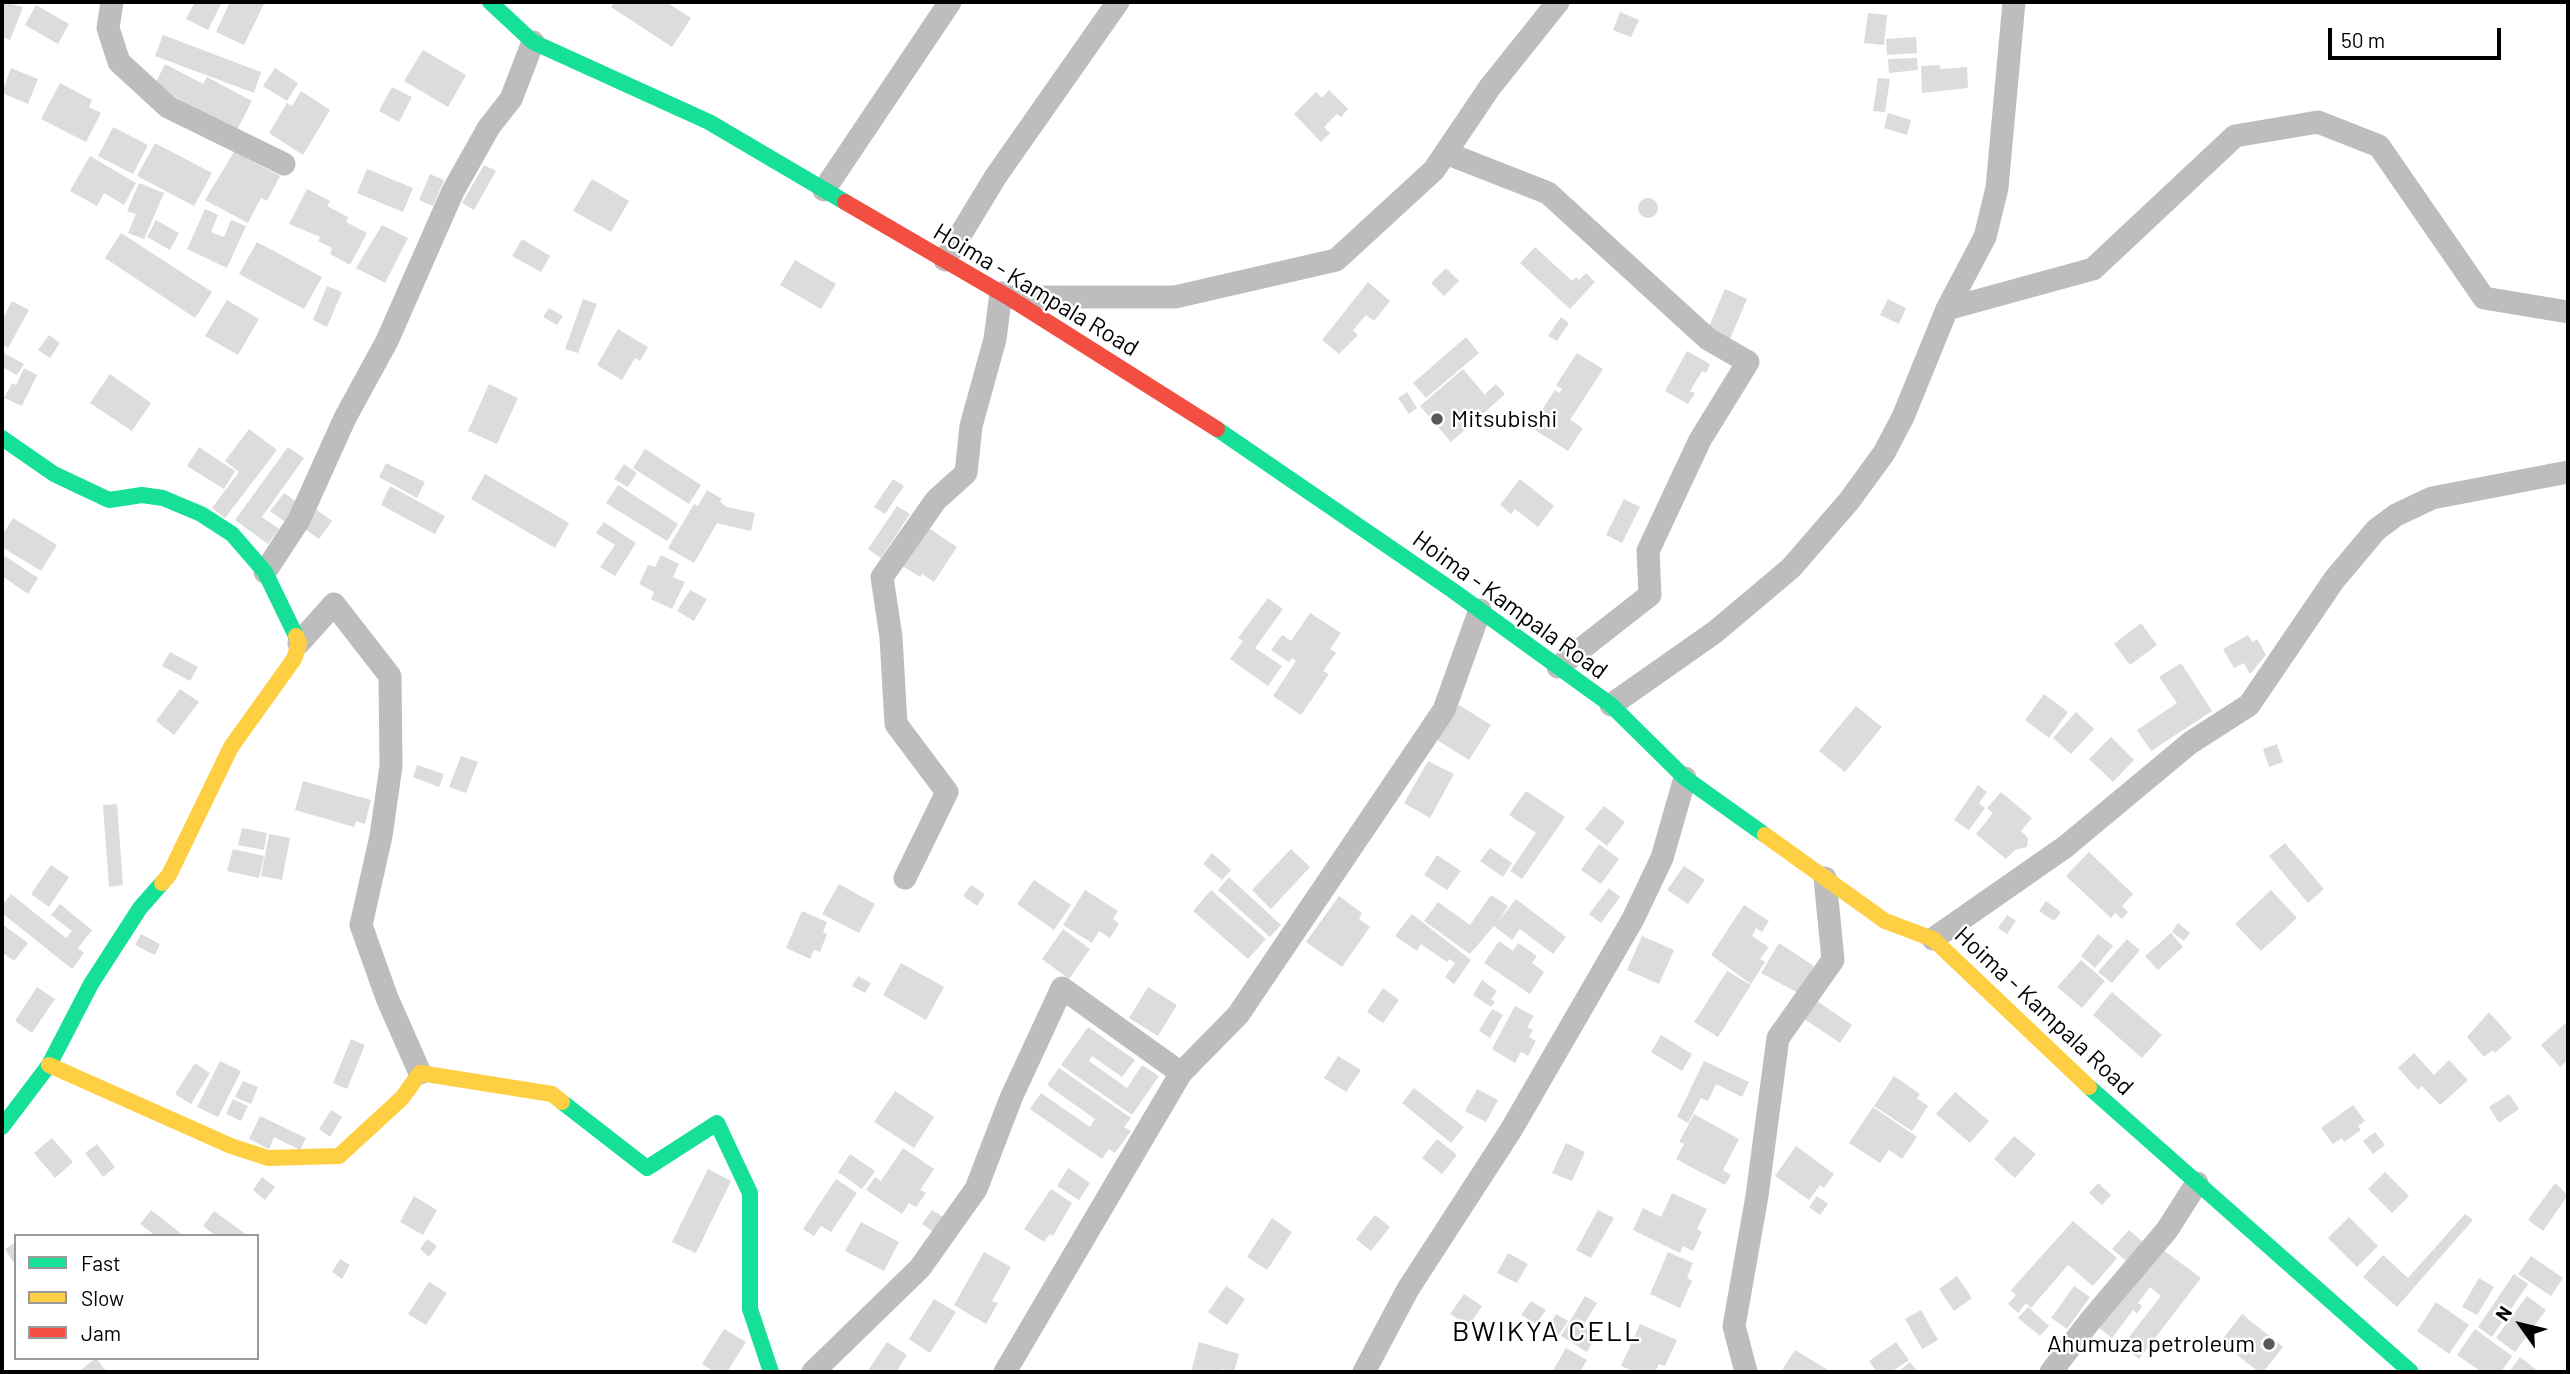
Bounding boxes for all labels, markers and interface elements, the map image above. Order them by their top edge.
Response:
scale bar [2332,14,2505,58]
text: 50 m [2341,27,2385,52]
street label: Hoima - Kampala Road [928,217,1144,363]
place label: Mitsubishi [1451,405,1557,433]
marker: Mitsubishi [1429,411,1445,427]
street label: Hoima - Kampala Road [1407,525,1613,685]
street label: Hoima - Kampala Road [1949,921,2139,1101]
legend [14,1234,259,1360]
text: Fast [81,1250,121,1275]
text: Slow [81,1285,124,1310]
north arrow [2486,1290,2556,1360]
text: N [2490,1301,2516,1325]
district label: BWIKYA CELL [1453,1315,1641,1349]
text: Jam [81,1320,121,1345]
place label: Ahumuza petroleum [2047,1330,2255,1358]
marker: Ahumuza petroleum [2261,1336,2277,1352]

